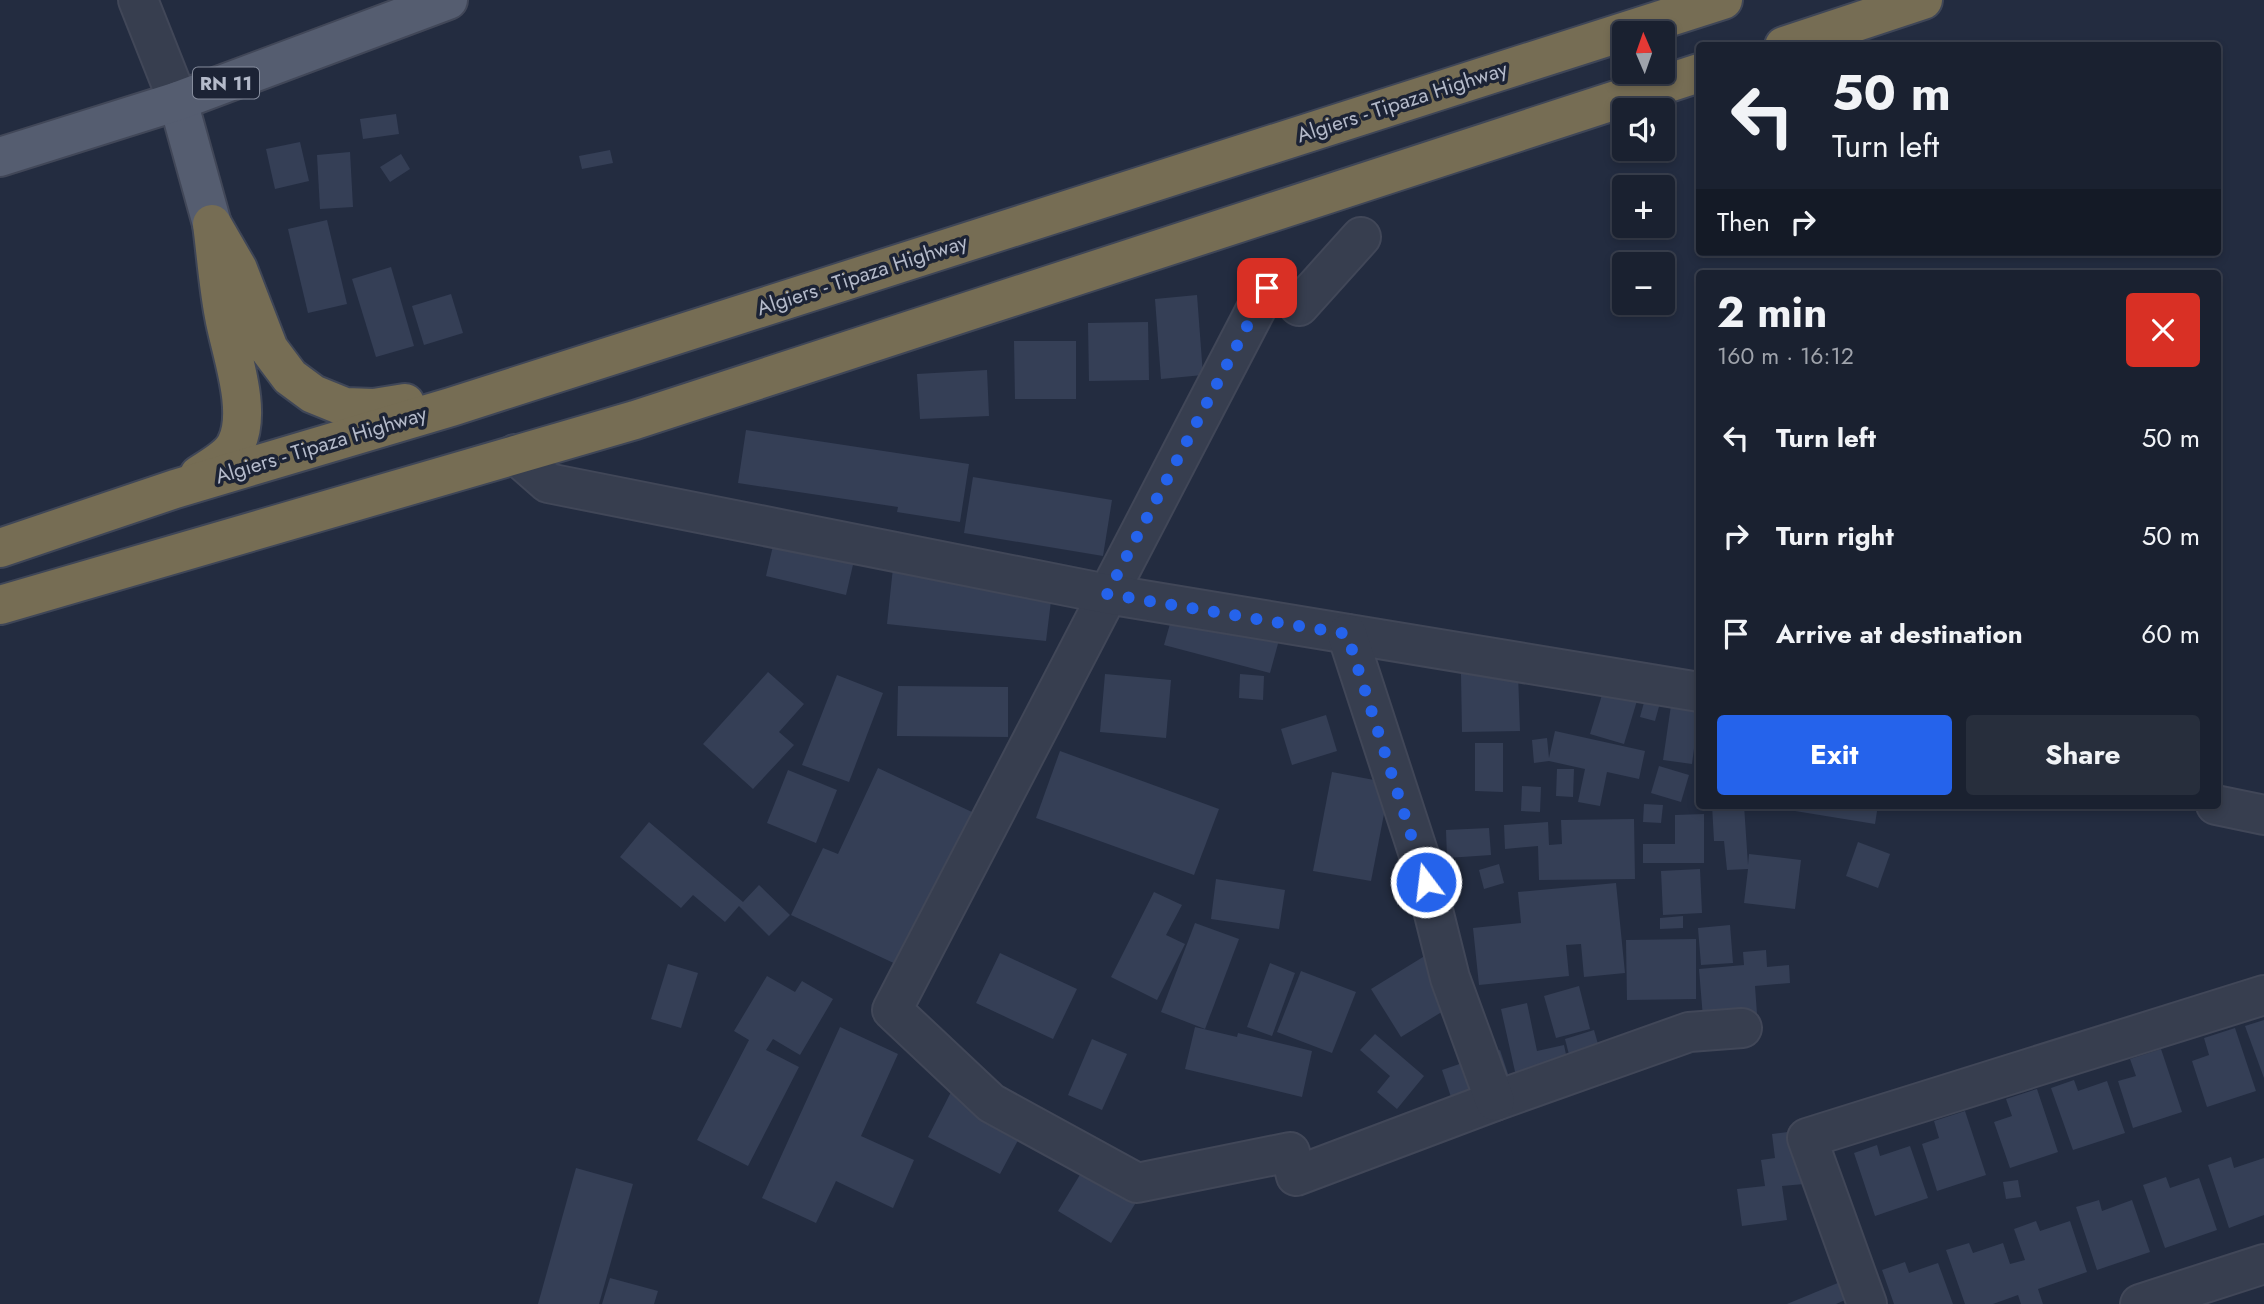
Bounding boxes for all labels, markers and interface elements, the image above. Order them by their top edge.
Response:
north arrow [1612,21,1675,84]
map controls [1612,21,1675,315]
street label: Algiers - Tipaza Highway [1293,54,1512,150]
text: 50 m [1832,58,1951,128]
road number: RN 11 [193,68,259,99]
icon: left [1717,70,1808,161]
button: sound [1612,98,1675,161]
text: Turn left [1832,123,1939,169]
button: + [1612,175,1675,238]
text: Then [1717,203,1770,241]
icon: right [1784,203,1822,241]
street label: Algiers - Tipaza Highway [753,227,972,323]
button: − [1612,252,1675,315]
pin [1237,258,1297,318]
icon: arrive [1248,269,1286,307]
text: 2 min [1717,282,1827,343]
button: close [2126,293,2200,367]
text: 160 m · 16:12 [1717,339,1854,373]
street label: Algiers - Tipaza Highway [211,398,431,491]
icon: left [1717,419,1755,457]
text: Turn left [1776,419,1876,457]
text: 50 m [2142,419,2200,457]
icon: right [1717,517,1755,555]
text: Turn right [1776,517,1894,555]
text: 50 m [2142,517,2200,555]
icon: arrive [1717,615,1755,653]
text: Arrive at destination [1776,615,2023,653]
text: 60 m [2141,615,2200,653]
button: Exit [1717,715,1952,795]
button: Share [1966,715,2200,795]
position arrow [1389,845,1463,919]

